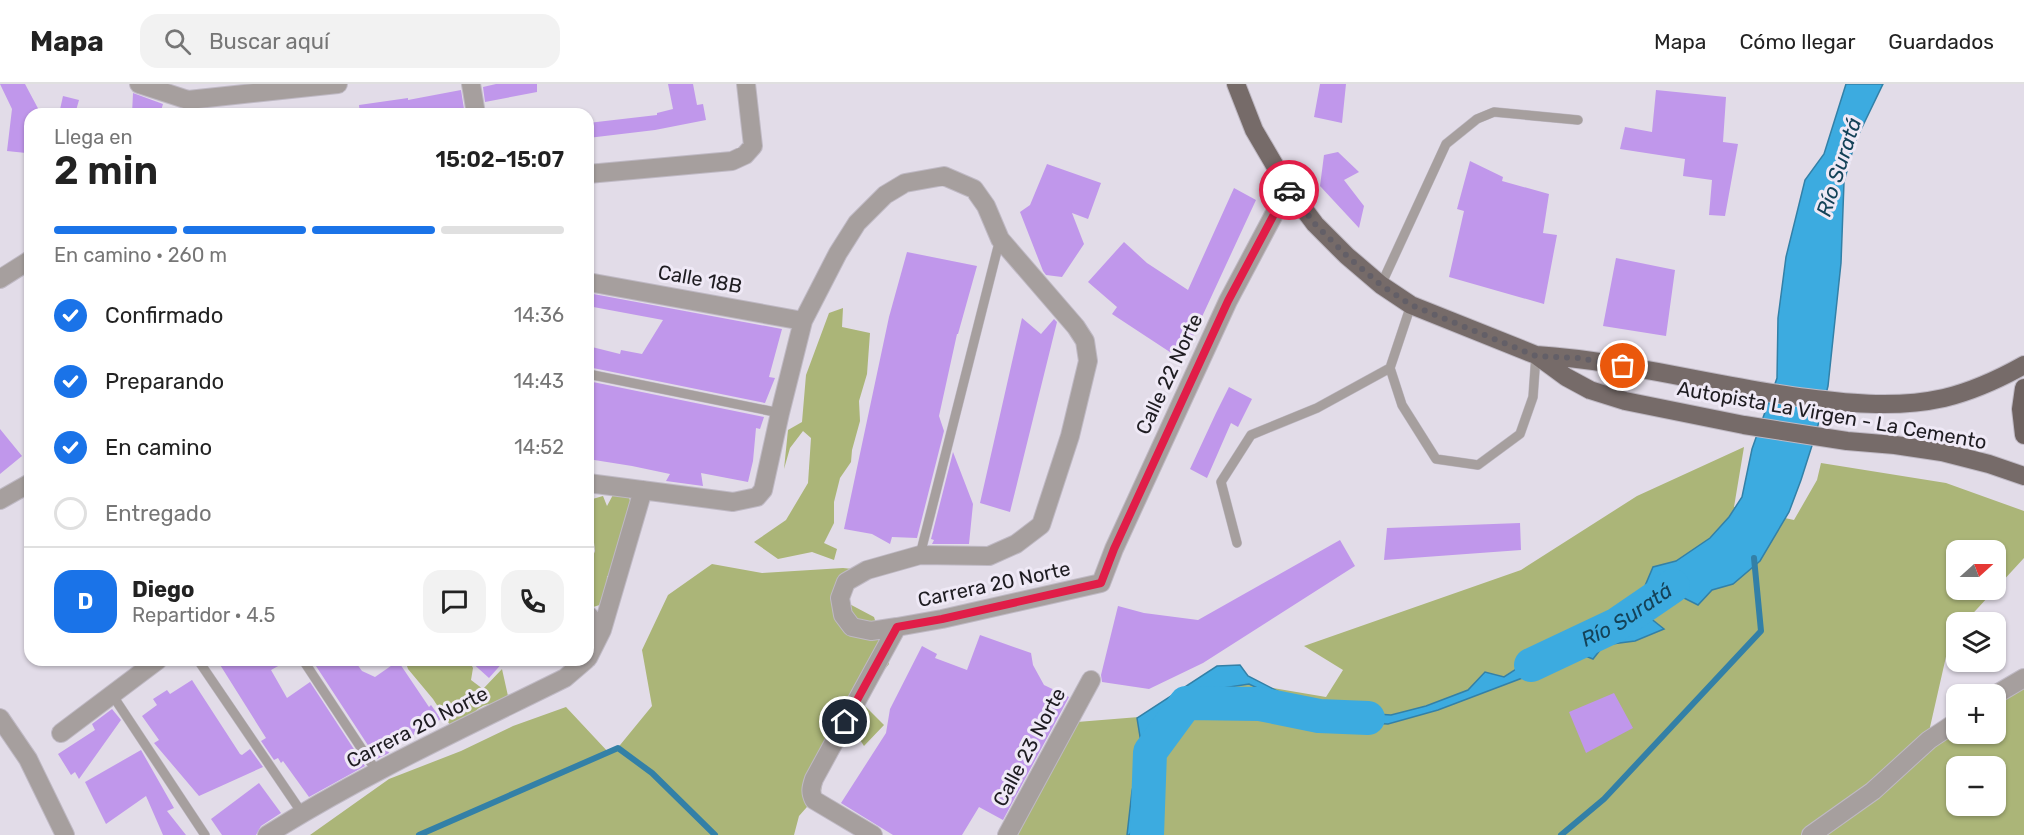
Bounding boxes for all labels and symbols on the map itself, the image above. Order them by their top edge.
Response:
water label: Río Suratá [1811,114,1866,219]
courier [1259,160,1319,220]
street label: Calle 18B [656,260,744,298]
street label: Calle 22 Norte [1131,310,1207,438]
pin [1597,340,1648,391]
street label: Autopista La Virgen - La Cemento [1675,376,1989,454]
north arrow [1946,540,2006,600]
street label: Carrera 20 Norte [916,556,1072,612]
water label: Río Suratá [1577,577,1677,652]
street label: Carrera 20 Norte [342,681,492,773]
street label: Calle 23 Norte [988,684,1070,810]
pin [819,696,870,747]

